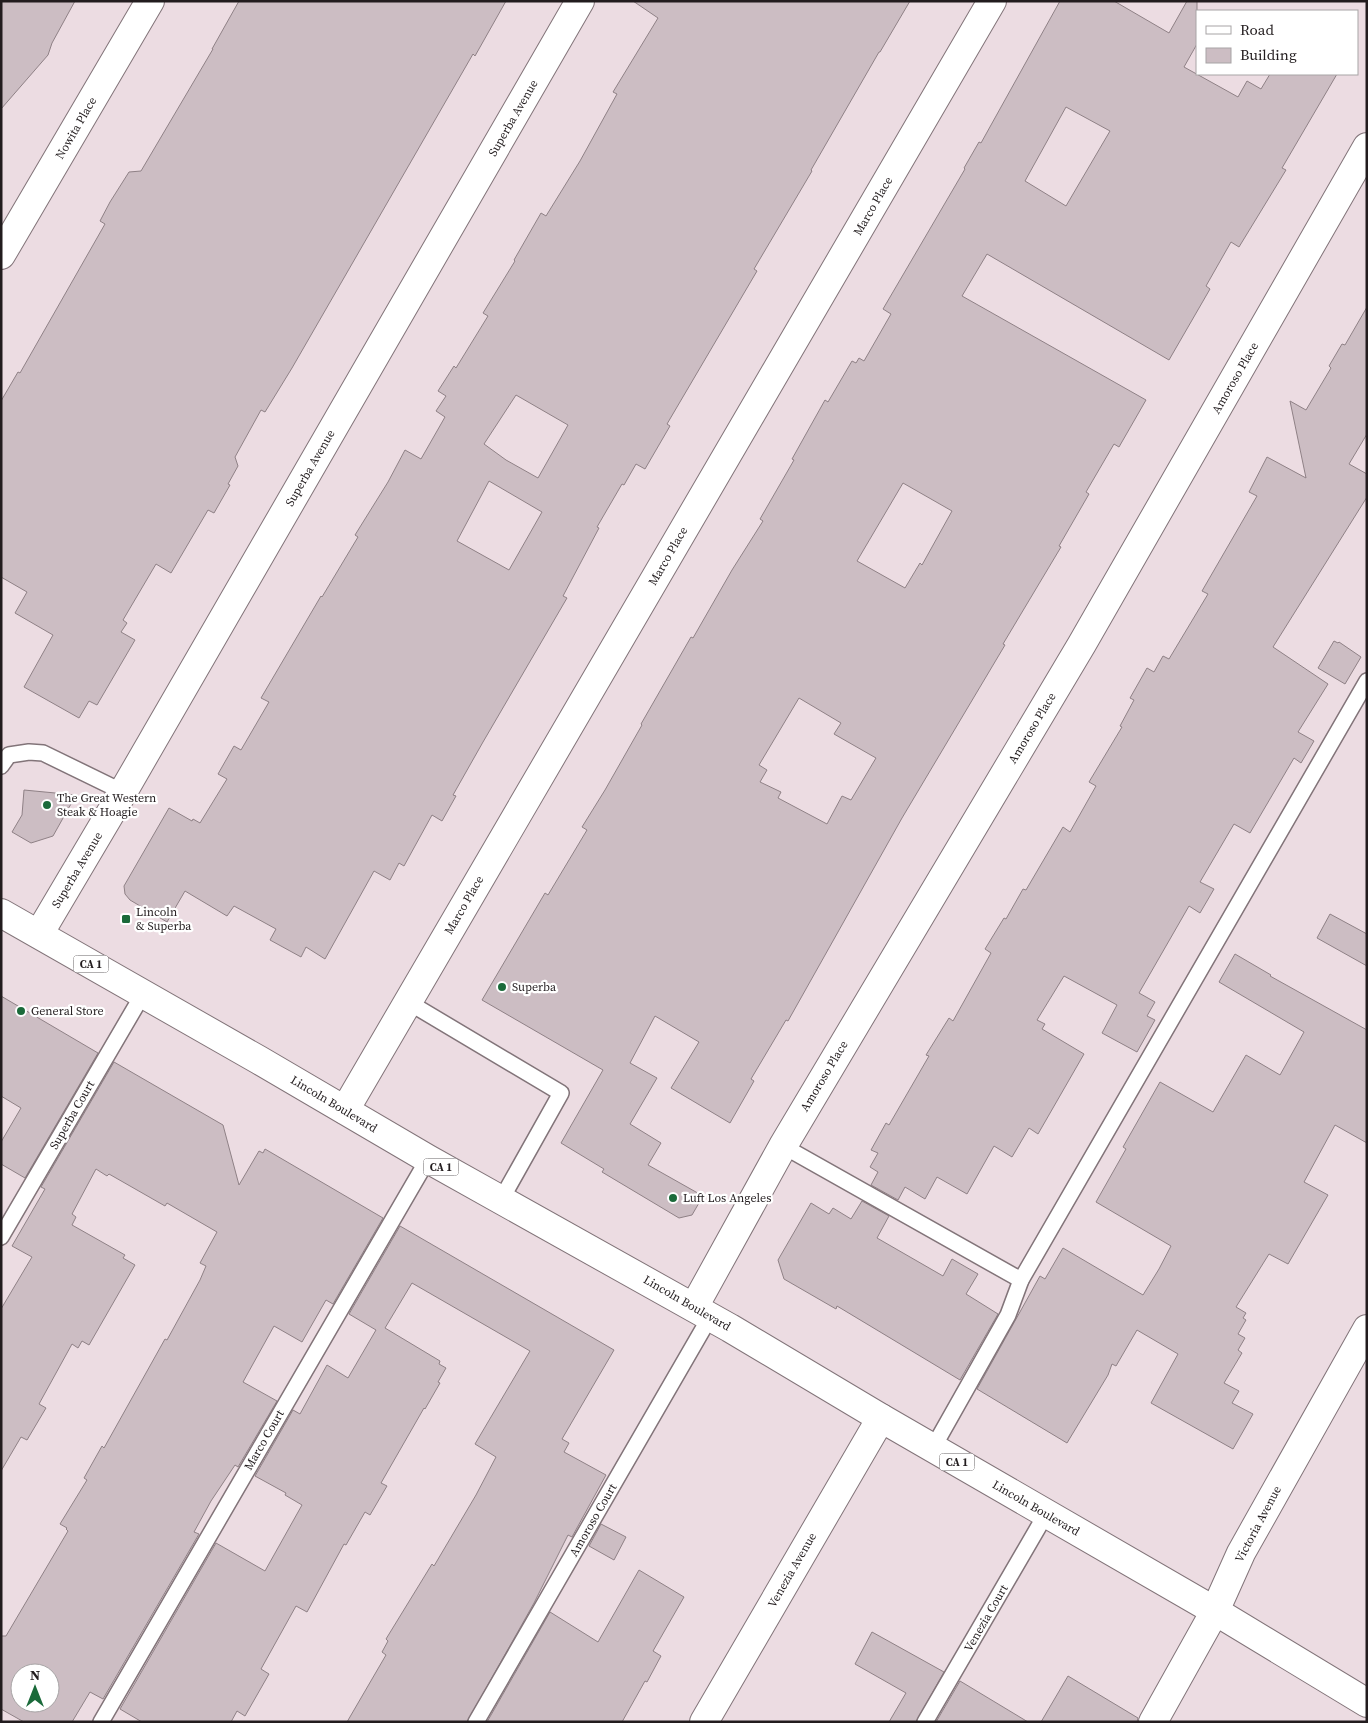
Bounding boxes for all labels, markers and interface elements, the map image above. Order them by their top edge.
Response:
legend [1196,10,1358,75]
text: Road [1240,19,1274,40]
text: Building [1240,44,1297,65]
street label: Superba Avenue [485,77,541,159]
street label: Nowita Place [52,94,100,162]
street label: Marco Place [850,174,896,238]
street label: Amoroso Place [1208,339,1262,417]
street label: Superba Avenue [282,427,338,509]
street label: Marco Place [645,524,691,588]
street label: Amoroso Place [1005,690,1059,766]
place label: The Great Western Steak & Hoagie [57,790,156,820]
marker: The Great Western Steak & Hoagie [41,799,53,811]
street label: Superba Avenue [48,829,106,911]
street label: Marco Place [441,873,487,937]
place label: Lincoln & Superba [136,904,192,934]
marker: Lincoln & Superba [120,913,132,925]
road number: CA 1 [74,956,108,972]
place label: Superba [512,979,557,995]
marker: Superba [496,981,508,993]
place label: General Store [31,1003,104,1019]
marker: General Store [15,1005,27,1017]
street label: Amoroso Place [797,1038,851,1114]
street label: Lincoln Boulevard [288,1072,380,1136]
street label: Superba Court [46,1078,98,1152]
road number: CA 1 [424,1158,458,1176]
place label: Luft Los Angeles [683,1190,771,1206]
marker: Luft Los Angeles [667,1192,679,1204]
street label: Lincoln Boulevard [640,1272,734,1335]
street label: Marco Court [240,1407,288,1473]
road number: CA 1 [940,1454,974,1470]
street label: Lincoln Boulevard [989,1477,1083,1540]
street label: Amoroso Court [566,1481,620,1559]
street label: Victoria Avenue [1231,1483,1285,1565]
street label: Venezia Avenue [764,1530,820,1610]
street label: Venezia Court [960,1581,1012,1654]
north arrow [10,1663,60,1713]
text: N [30,1665,40,1685]

